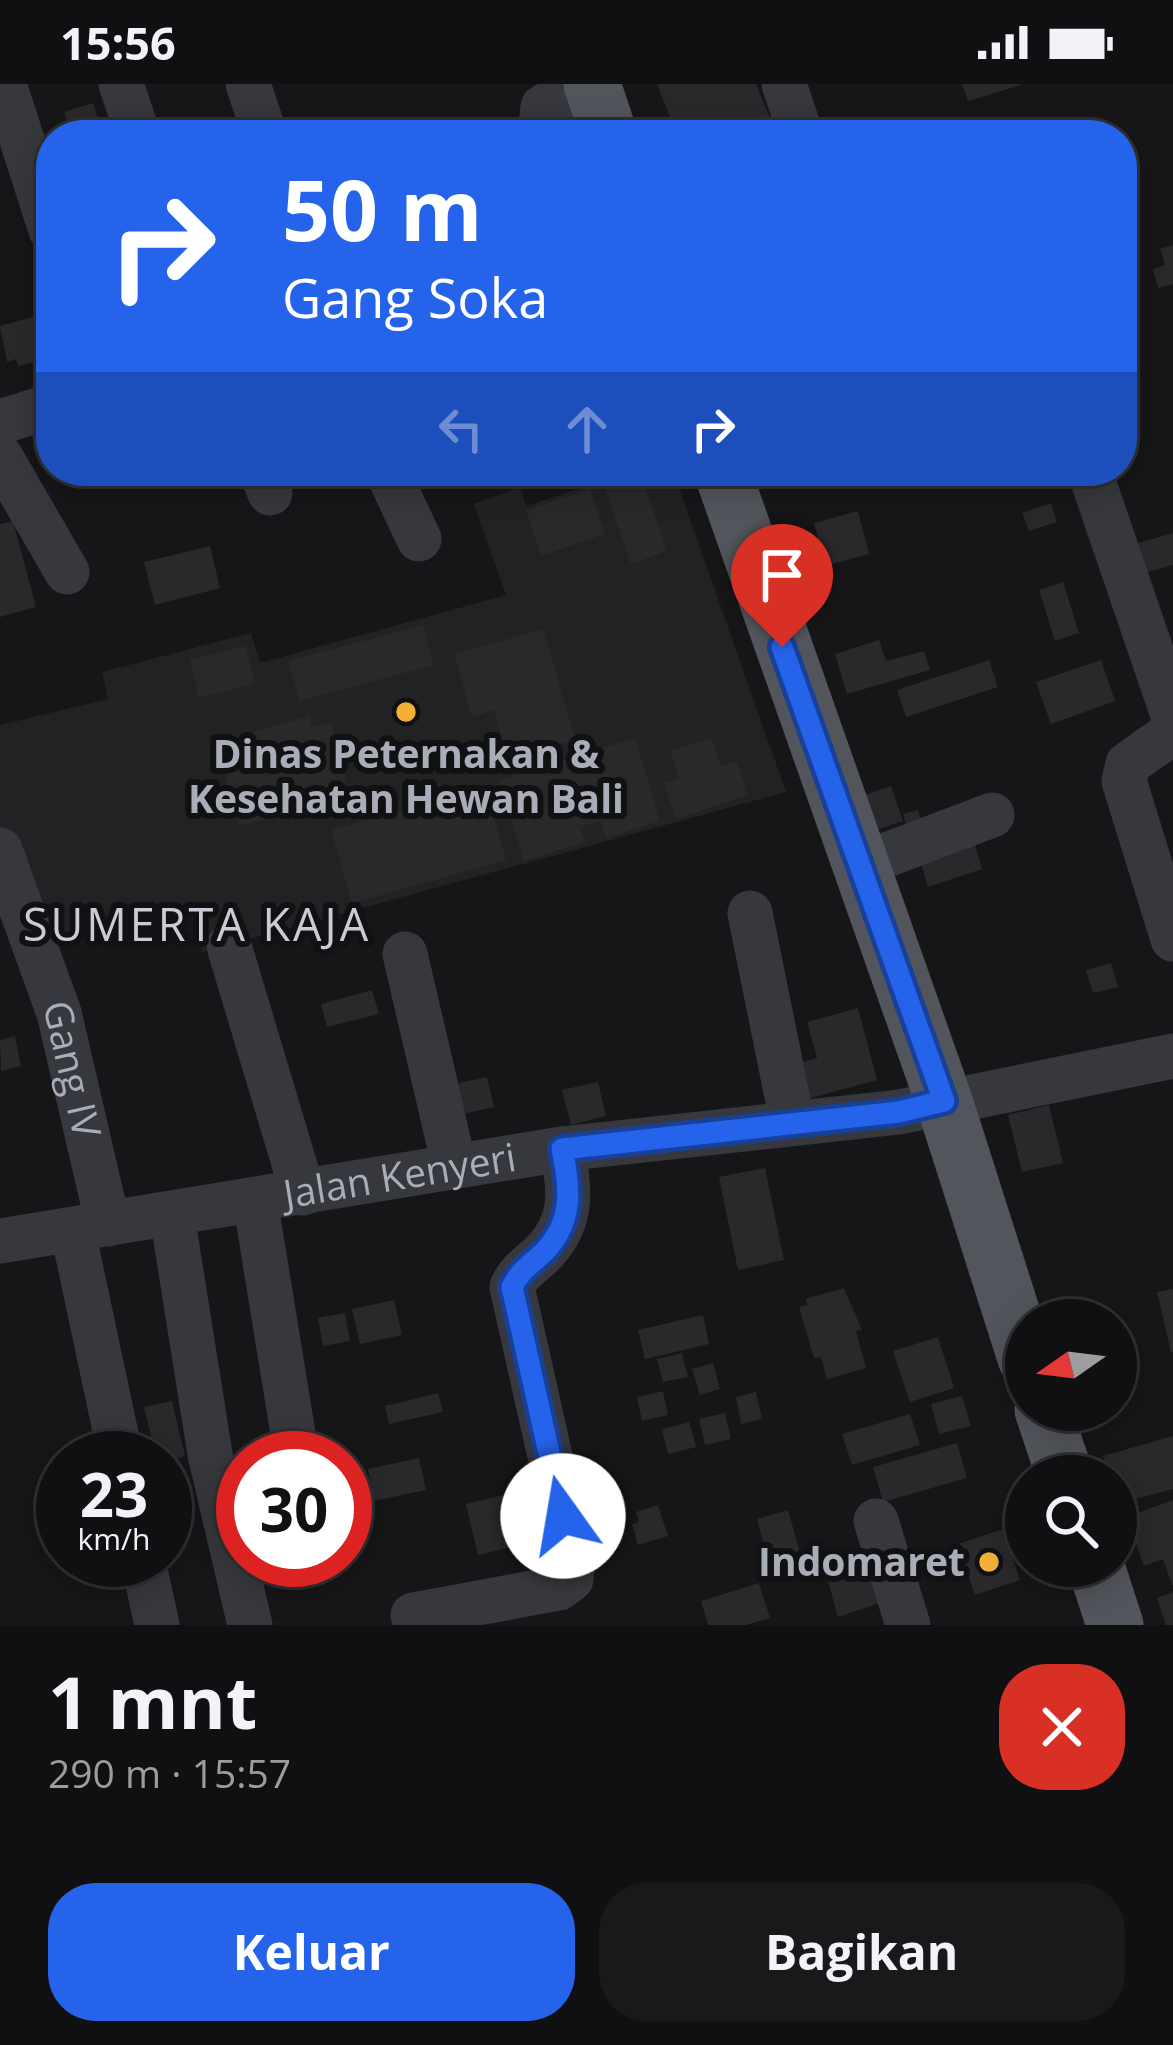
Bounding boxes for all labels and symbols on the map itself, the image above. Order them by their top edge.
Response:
pin [731,524,833,647]
marker: Dinas Peternakan & Kesehatan Hewan Bali [393,699,419,725]
place label: Dinas Peternakan & Kesehatan Hewan Bali [188,726,624,824]
district label: SUMERTA KAJA [23,893,371,954]
street label: Gang IV [32,995,115,1143]
street label: Jalan Kenyeri [275,1129,520,1220]
north arrow [1005,1299,1137,1431]
speed limit sign: 30 [216,1431,372,1587]
position arrow [500,1453,626,1579]
place label: Indomaret [758,1534,965,1587]
marker: Indomaret [976,1549,1002,1575]

